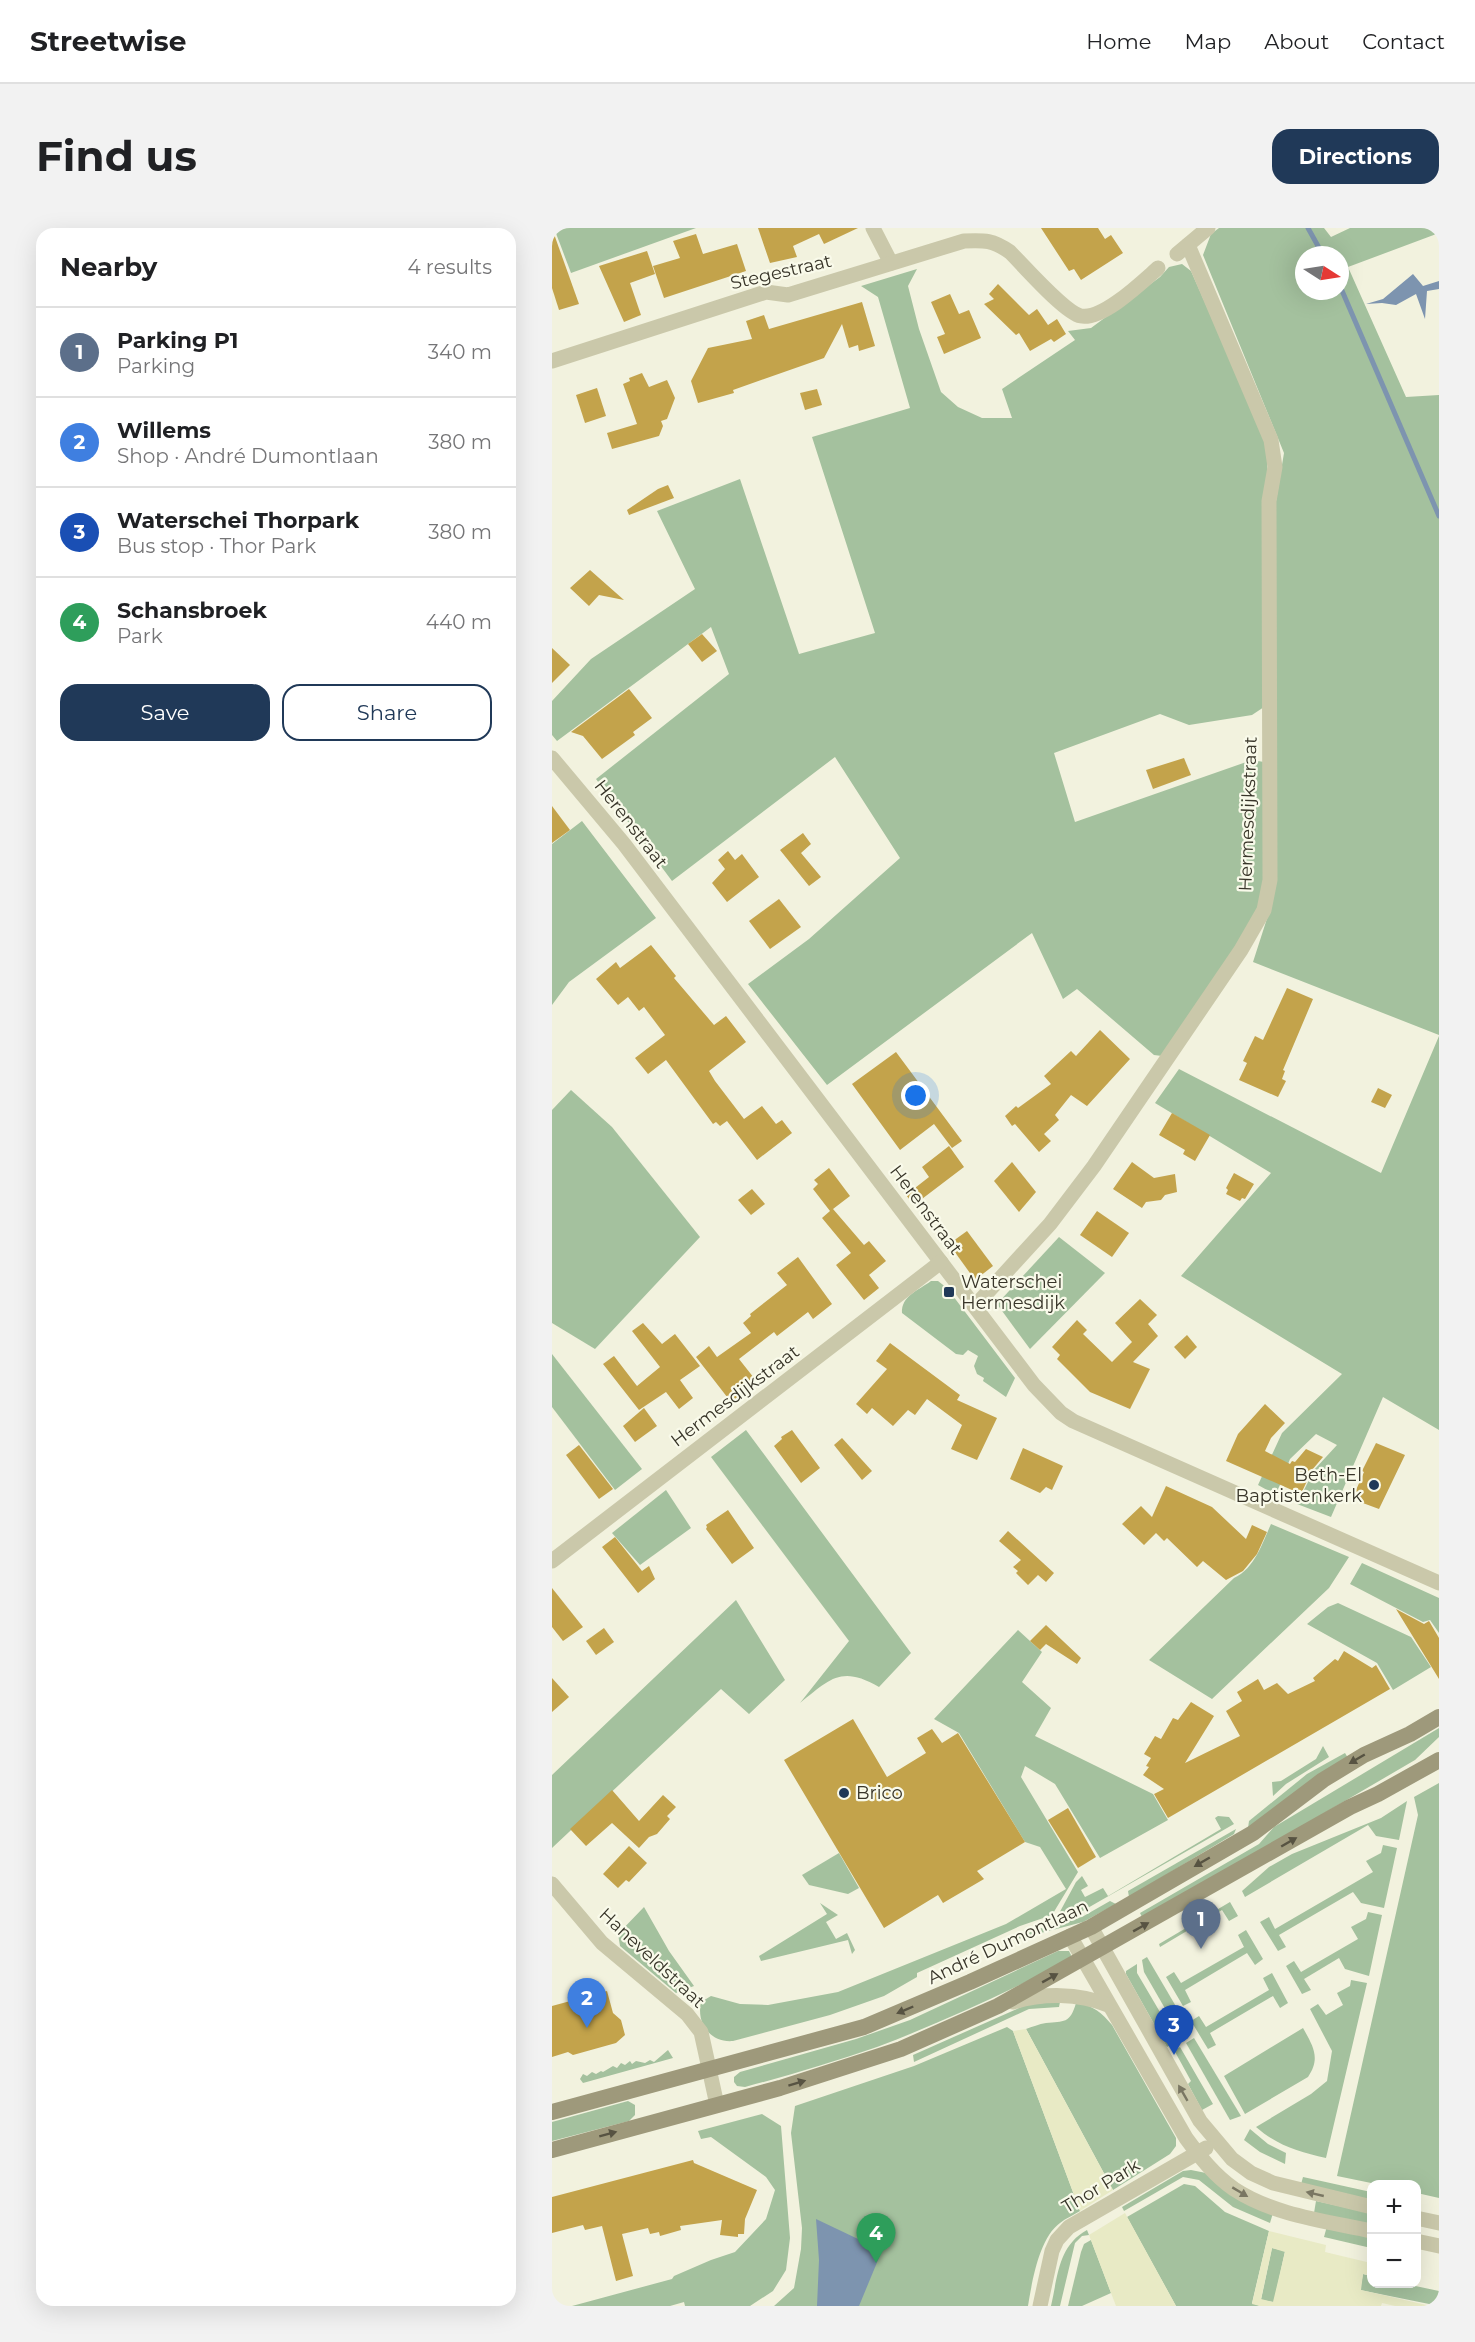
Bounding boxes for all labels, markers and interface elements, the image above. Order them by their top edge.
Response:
text: Streetwise [30,24,186,58]
text: Home [1086,29,1151,54]
text: Map [1184,29,1231,54]
text: About [1264,29,1329,54]
text: Contact [1362,29,1445,54]
button: Directions [1272,129,1439,184]
text: Find us [36,130,197,182]
north arrow [1295,246,1349,300]
street label: Stegestraat [728,250,834,294]
text: Nearby [60,251,157,283]
text: 4 results [407,255,492,279]
text: Parking P1 [117,327,238,354]
text: 1 [76,340,83,364]
text: 340 m [428,340,492,364]
text: Parking [117,354,195,378]
text: Willems [117,417,211,444]
text: 2 [74,430,85,454]
text: 380 m [428,430,492,454]
text: Shop · André Dumontlaan [117,444,379,468]
text: Waterschei Thorpark [117,507,359,534]
text: 3 [74,520,85,544]
text: 380 m [428,520,492,544]
text: Bus stop · Thor Park [117,534,316,558]
text: Schansbroek [117,597,267,624]
text: 4 [73,610,86,634]
text: 440 m [426,610,492,634]
text: Park [117,624,163,648]
button: Save [60,684,270,741]
button: Share [282,684,492,741]
street label: Hermesdijkstraat [1234,736,1262,892]
street label: Herenstraat [589,775,673,873]
your location [901,1081,930,1110]
street label: Herenstraat [885,1161,967,1259]
place label: Waterschei Hermesdijk [961,1271,1065,1314]
marker: Waterschei Hermesdijk [942,1285,956,1299]
street label: Hermesdijkstraat [667,1341,803,1451]
place label: Beth-El Baptistenkerk [1236,1464,1362,1507]
marker: Beth-El Baptistenkerk [1367,1478,1381,1492]
one-way arrow [1348,1754,1365,1764]
place label: Brico [856,1782,903,1804]
marker: Brico [837,1786,851,1800]
one-way arrow [1281,1836,1297,1847]
one-way arrow [1194,1857,1210,1868]
street label: André Dumontlaan [924,1895,1092,1989]
pin: 1 [1182,1900,1220,1949]
street label: Haneveldstraat [595,1903,709,2013]
one-way arrow [1132,1922,1149,1932]
one-way arrow [1042,1973,1059,1983]
pin: 2 [567,1978,606,2028]
one-way arrow [896,2005,913,2014]
pin: 3 [1154,2006,1194,2055]
one-way arrow [788,2078,806,2087]
one-way arrow [1178,2084,1188,2101]
one-way arrow [599,2129,618,2139]
street label: Thor Park [1058,2154,1144,2218]
map controls [1367,2180,1421,2288]
button: + [1367,2180,1421,2234]
one-way arrow [1232,2187,1249,2197]
one-way arrow [1305,2188,1324,2198]
pin: 4 [856,2214,896,2263]
button: − [1367,2234,1421,2288]

